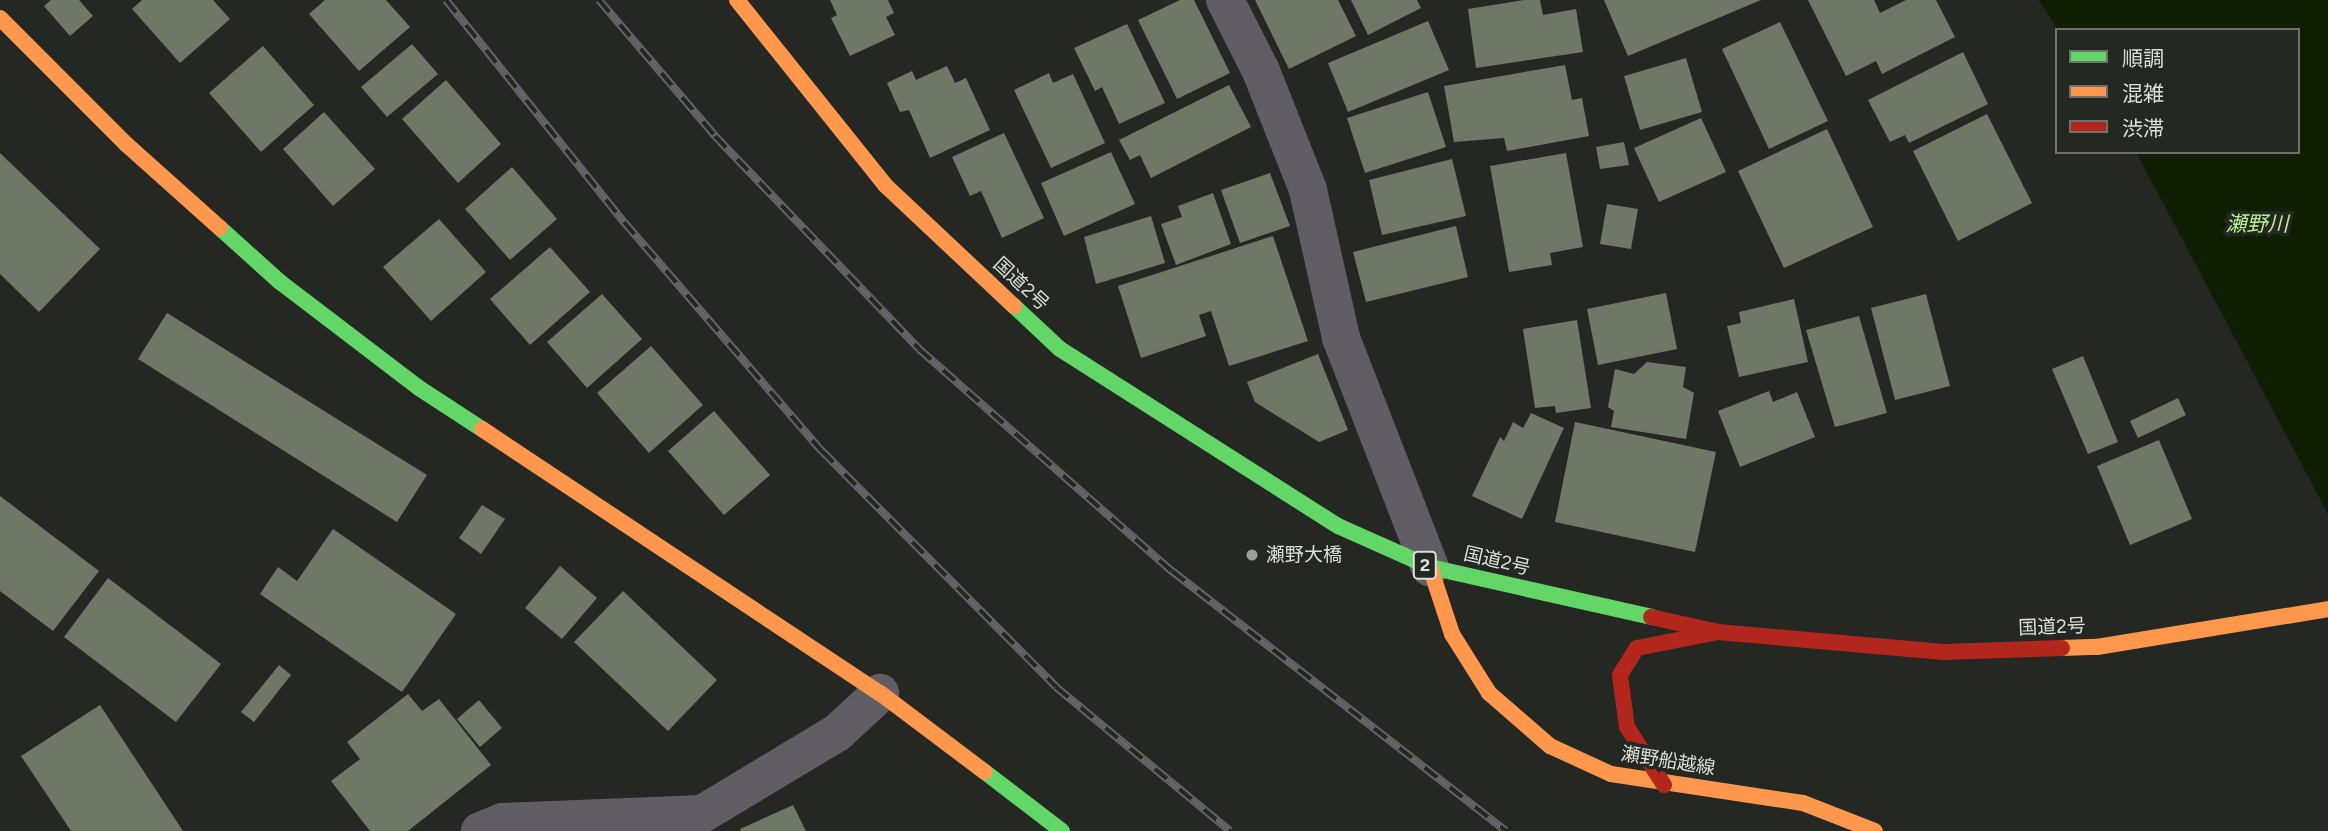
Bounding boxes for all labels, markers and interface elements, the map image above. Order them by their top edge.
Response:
legend [2055,28,2300,154]
text: 順調 [2122,46,2164,71]
text: 混雑 [2122,81,2164,106]
text: 渋滞 [2122,116,2164,141]
water label: 瀬野川 [2226,211,2288,237]
street label: 国道2号 [988,253,1054,315]
street label: 国道2号 [1461,542,1533,580]
place label: 瀬野大橋 [1266,544,1342,566]
marker: 瀬野大橋 [1244,547,1260,563]
road number: 2 [1413,550,1437,580]
street label: 国道2号 [2018,614,2086,640]
street label: 瀬野船越線 [1619,742,1717,780]

